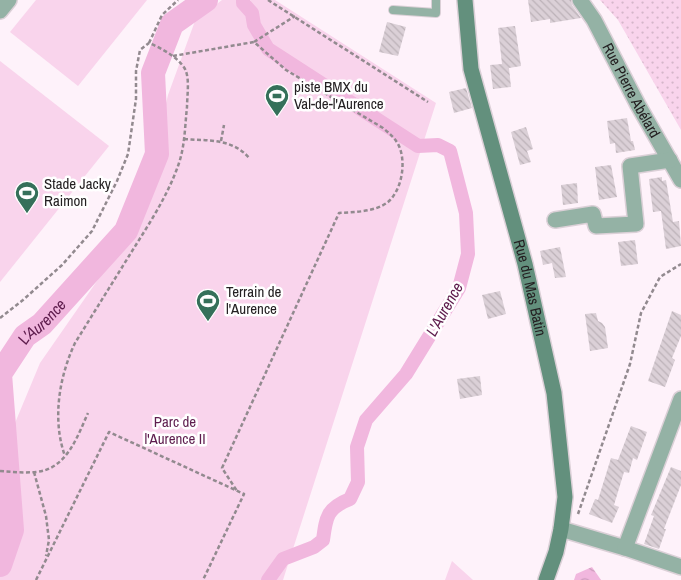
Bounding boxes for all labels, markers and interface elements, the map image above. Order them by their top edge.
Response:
street label: Rue Pierre Abélard [598,39,666,141]
place label: piste BMX du Val-de-l'Aurence [294,76,384,114]
sports icon: piste BMX du Val-de-l'Aurence [264,83,290,117]
place label: Stade Jacky Raimon [44,173,112,211]
sports icon: Stade Jacky Raimon [14,180,40,214]
street label: Rue du Mas Batin [509,237,552,338]
water label: L'Aurence [420,278,468,340]
place label: Terrain de l'Aurence [226,281,282,319]
sports icon: Terrain de l'Aurence [195,288,221,322]
water label: L'Aurence [12,294,71,348]
park label: Parc de l'Aurence II [144,411,206,449]

